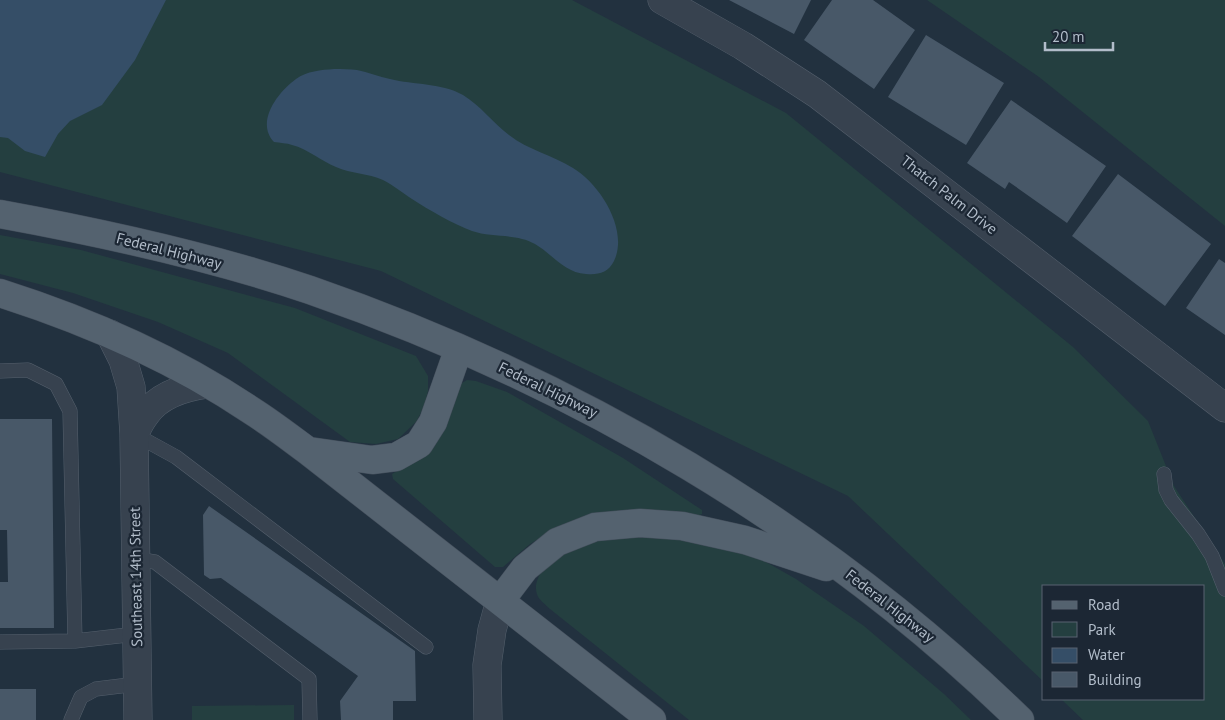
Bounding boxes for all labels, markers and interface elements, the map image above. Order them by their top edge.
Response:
scale bar [1045,20,1112,52]
text: 20 m [1052,27,1085,46]
street label: Thatch Palm Drive [897,151,1001,238]
street label: Federal Highway [115,228,224,273]
street label: Federal Highway [496,357,601,422]
street label: Southeast 14th Street [125,507,146,647]
street label: Federal Highway [842,565,939,646]
legend [1042,585,1205,700]
text: Road [1088,595,1120,614]
text: Park [1088,620,1116,639]
text: Water [1088,645,1125,664]
text: Building [1088,670,1142,689]

